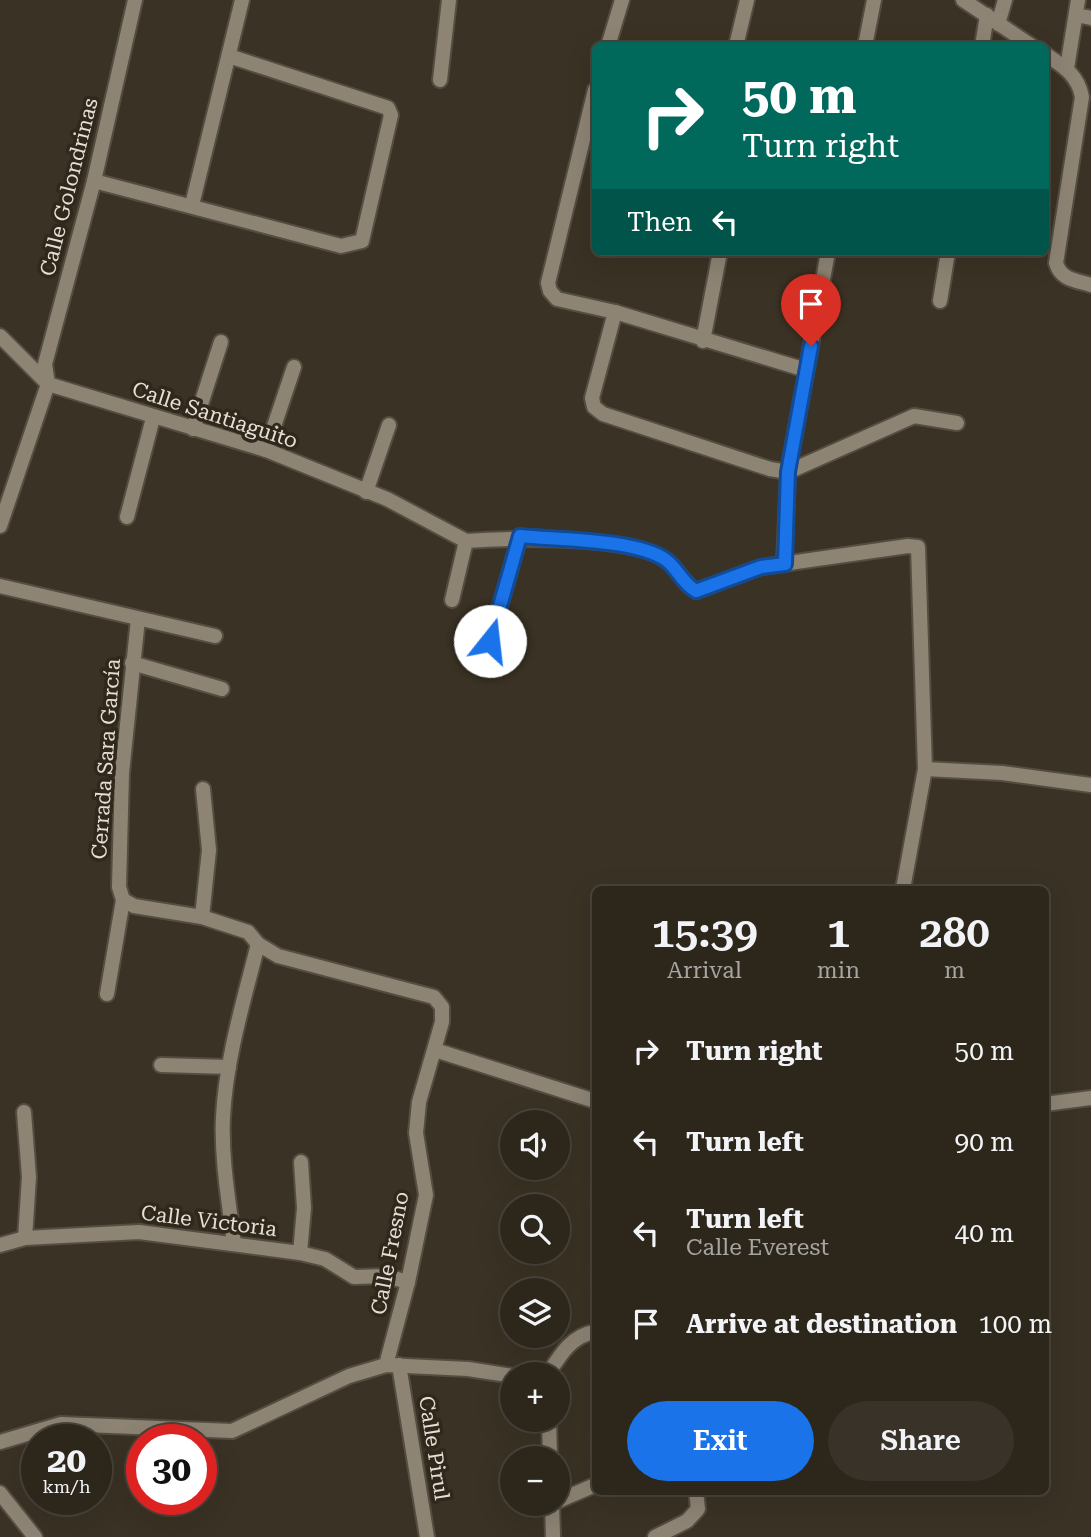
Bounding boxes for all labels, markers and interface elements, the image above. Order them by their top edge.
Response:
text: 50 m [742,68,857,125]
icon: right [627,70,718,161]
street label: Calle Golondrinas [35,96,103,278]
text: Turn right [742,127,899,165]
icon: left [706,203,744,241]
text: Then [627,207,692,237]
pin [781,274,841,346]
icon: arrive [792,285,830,323]
street label: Calle Santiaguito [129,377,301,453]
position arrow [453,604,527,678]
street label: Cerrada Sara García [87,657,125,860]
text: 15:39 [651,908,758,957]
text: 1 [827,908,850,957]
text: 280 [919,908,990,957]
text: Arrival [667,957,742,984]
text: min [817,957,860,984]
text: m [944,957,965,984]
icon: right [627,1032,665,1070]
text: Turn right [686,1036,822,1066]
text: 50 m [955,1036,1014,1066]
map controls [500,1110,570,1516]
button: sound [500,1110,570,1180]
icon: left [627,1123,665,1161]
text: Turn left [686,1127,804,1157]
text: 90 m [955,1127,1014,1157]
street label: Calle Fresno [366,1189,414,1317]
button: search [500,1194,570,1264]
street label: Calle Victoria [140,1201,279,1241]
text: Turn left [686,1204,804,1234]
icon: left [627,1214,665,1252]
text: 40 m [955,1218,1014,1248]
text: Calle Everest [686,1234,829,1261]
button: layers [500,1278,570,1348]
icon: arrive [627,1305,665,1343]
text: Arrive at destination [686,1309,957,1339]
text: 100 m [978,1309,1052,1339]
button: + [500,1362,570,1432]
street label: Calle Pirul [414,1394,454,1502]
button: Exit [627,1401,814,1481]
button: Share [828,1401,1014,1481]
speed limit sign: 30 [126,1424,217,1515]
text: 20 [47,1440,86,1481]
button: − [500,1446,570,1516]
text: km/h [42,1476,91,1497]

